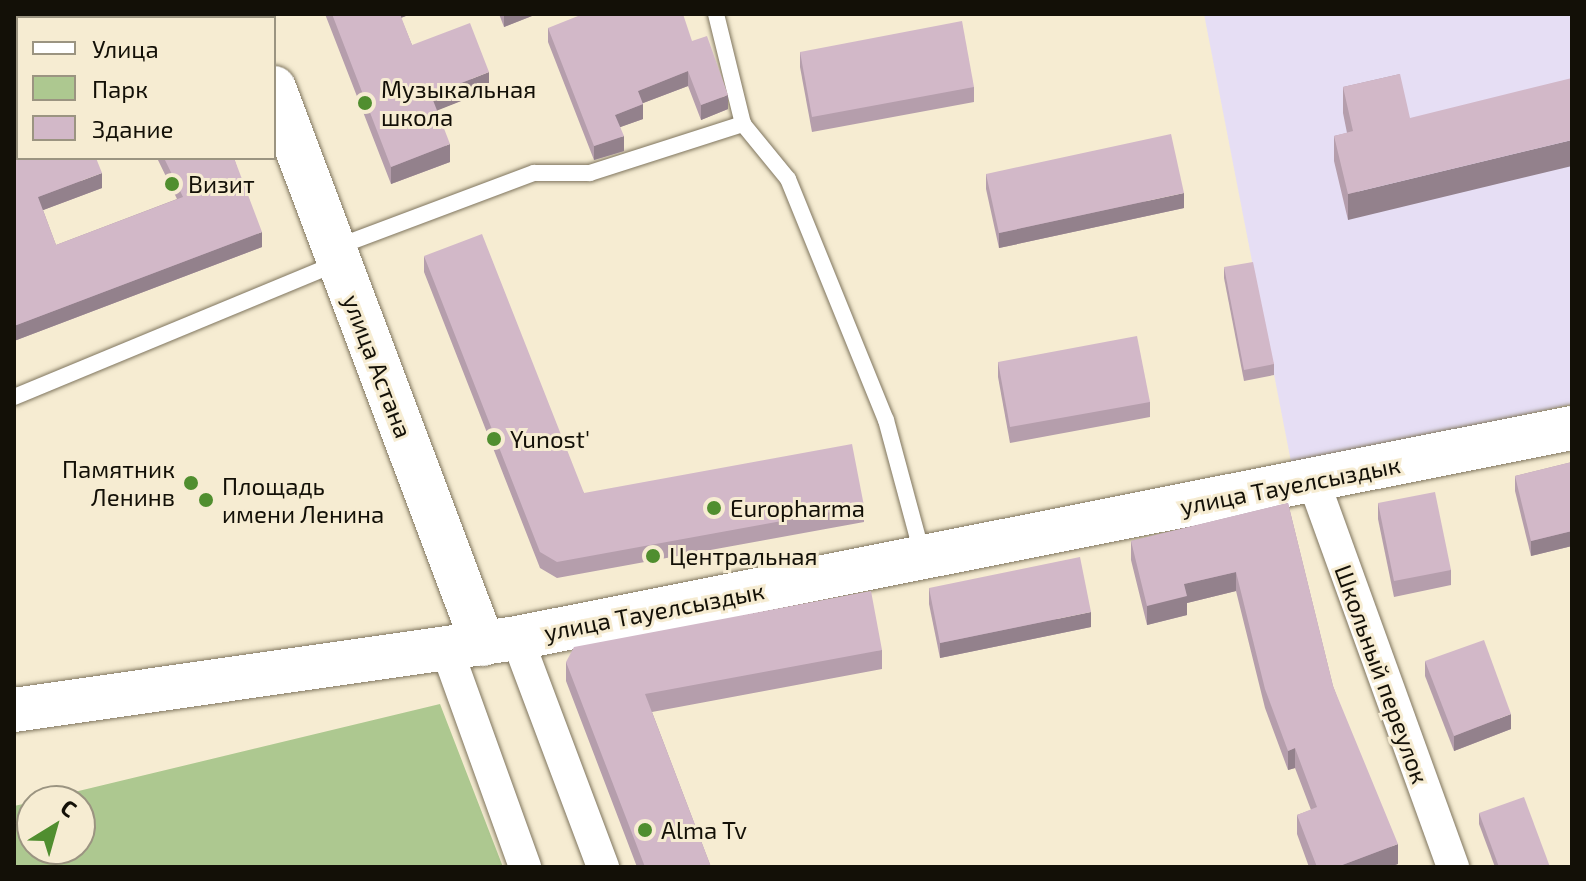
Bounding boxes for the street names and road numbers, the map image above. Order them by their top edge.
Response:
street label: улица Астана [337,290,419,442]
street label: улица Тауелсыздык [1177,450,1403,520]
street label: Школьный переулок [1329,561,1435,787]
street label: улица Тауелсыздык [541,576,767,646]

